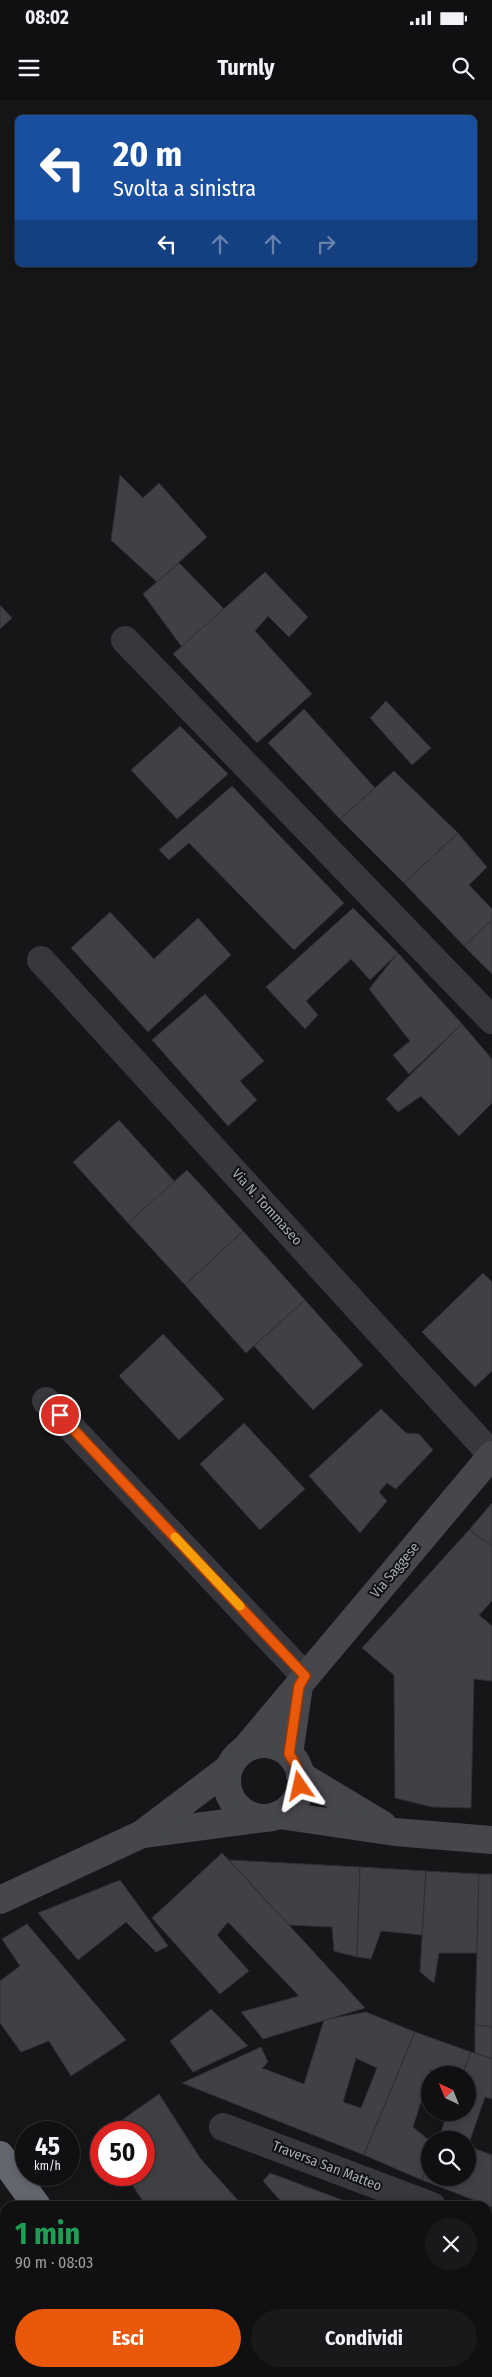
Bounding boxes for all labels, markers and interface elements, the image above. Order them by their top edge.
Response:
text: 08:02 [25,6,69,29]
icon: menu [15,54,43,82]
text: Turnly [217,54,275,81]
icon: search [449,54,477,82]
text: 20 m [113,133,182,175]
icon: left [30,135,95,200]
text: Svolta a sinistra [113,175,256,202]
icon: left [153,230,181,258]
icon: ahead [206,230,234,258]
icon: ahead [259,230,287,258]
icon: right [312,230,340,258]
street label: Via N. Tommaseo [228,1165,306,1249]
pin [39,1394,81,1436]
icon: arrive [46,1401,74,1429]
street label: Via Saggese [367,1539,423,1601]
position arrow [273,1759,325,1811]
north arrow [421,2066,476,2121]
map controls [421,2066,476,2186]
speed limit sign: 50 [90,2121,155,2186]
button: search [421,2131,476,2186]
text: 45 [35,2132,60,2162]
street label: Traversa San Matteo [270,2137,384,2195]
text: km/h [34,2159,61,2173]
text: 1 min [15,2216,80,2252]
button: close [425,2218,477,2270]
text: 90 m · 08:03 [15,2253,93,2272]
button: Esci [15,2309,241,2367]
button: Condividi [251,2309,477,2367]

